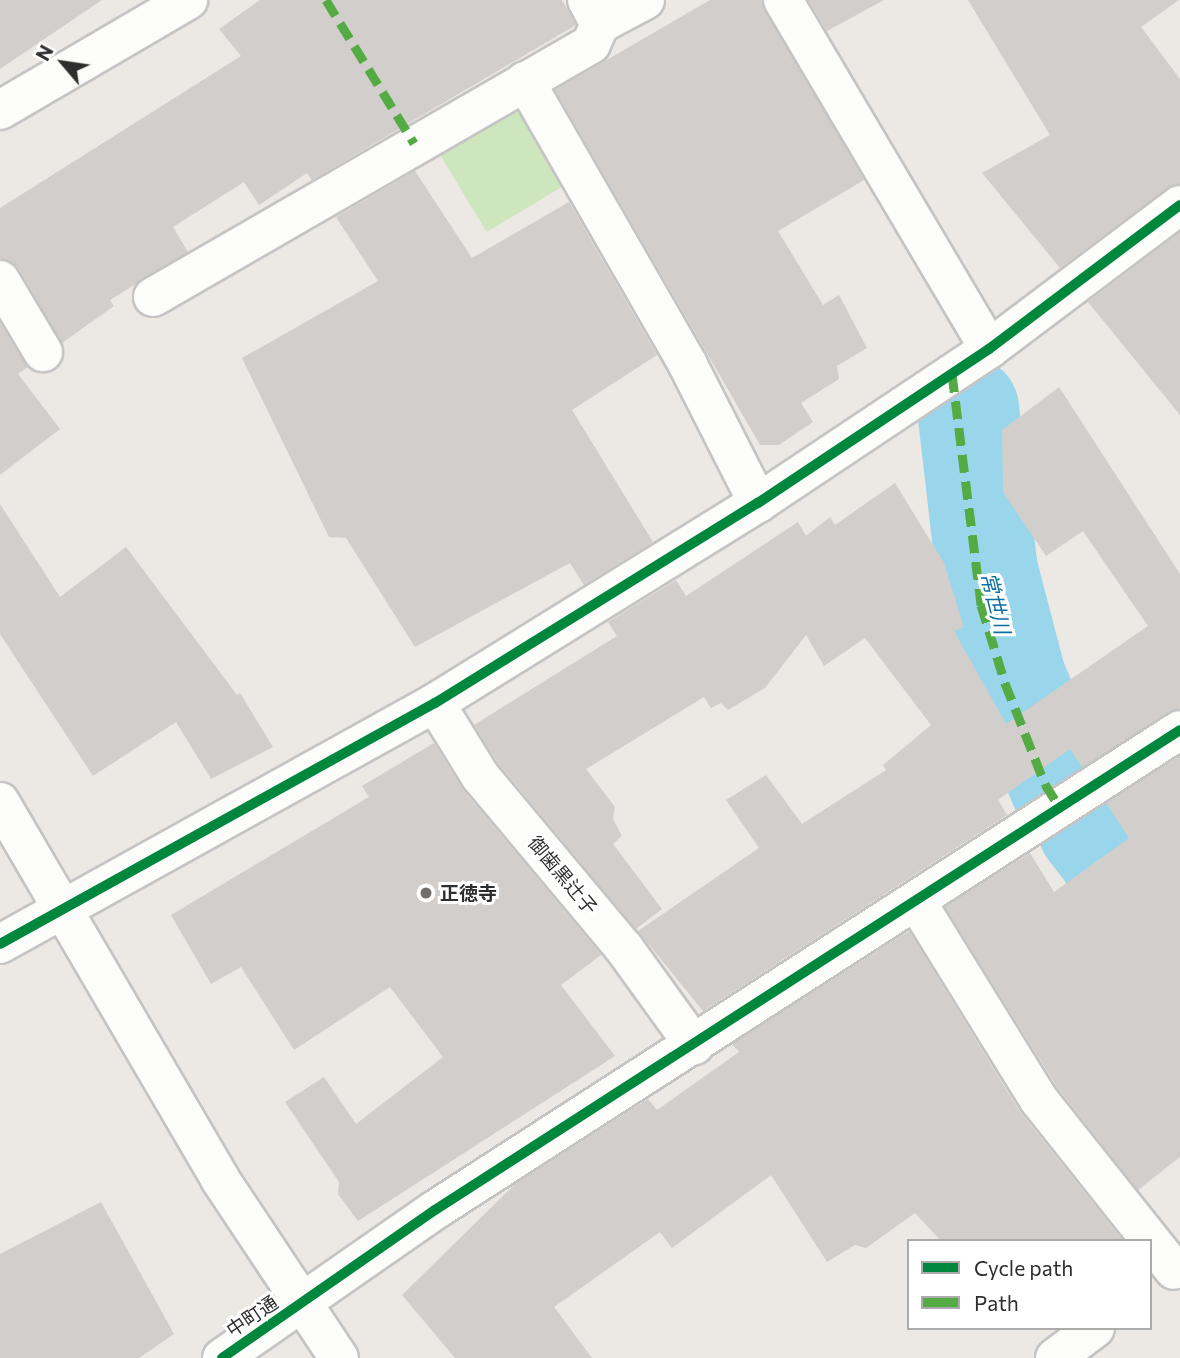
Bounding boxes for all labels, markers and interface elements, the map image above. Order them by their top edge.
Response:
north arrow [28,28,98,98]
text: N [31,41,58,64]
water label: 常世川 [976,569,1016,637]
street label: 御歯黒辻子 [524,831,602,919]
place label: 正徳寺 [440,882,497,904]
marker: 正徳寺 [418,885,434,901]
legend [907,1239,1152,1330]
text: Cycle path [974,1255,1073,1280]
text: Path [974,1290,1019,1315]
street label: 中町通 [222,1291,282,1341]

